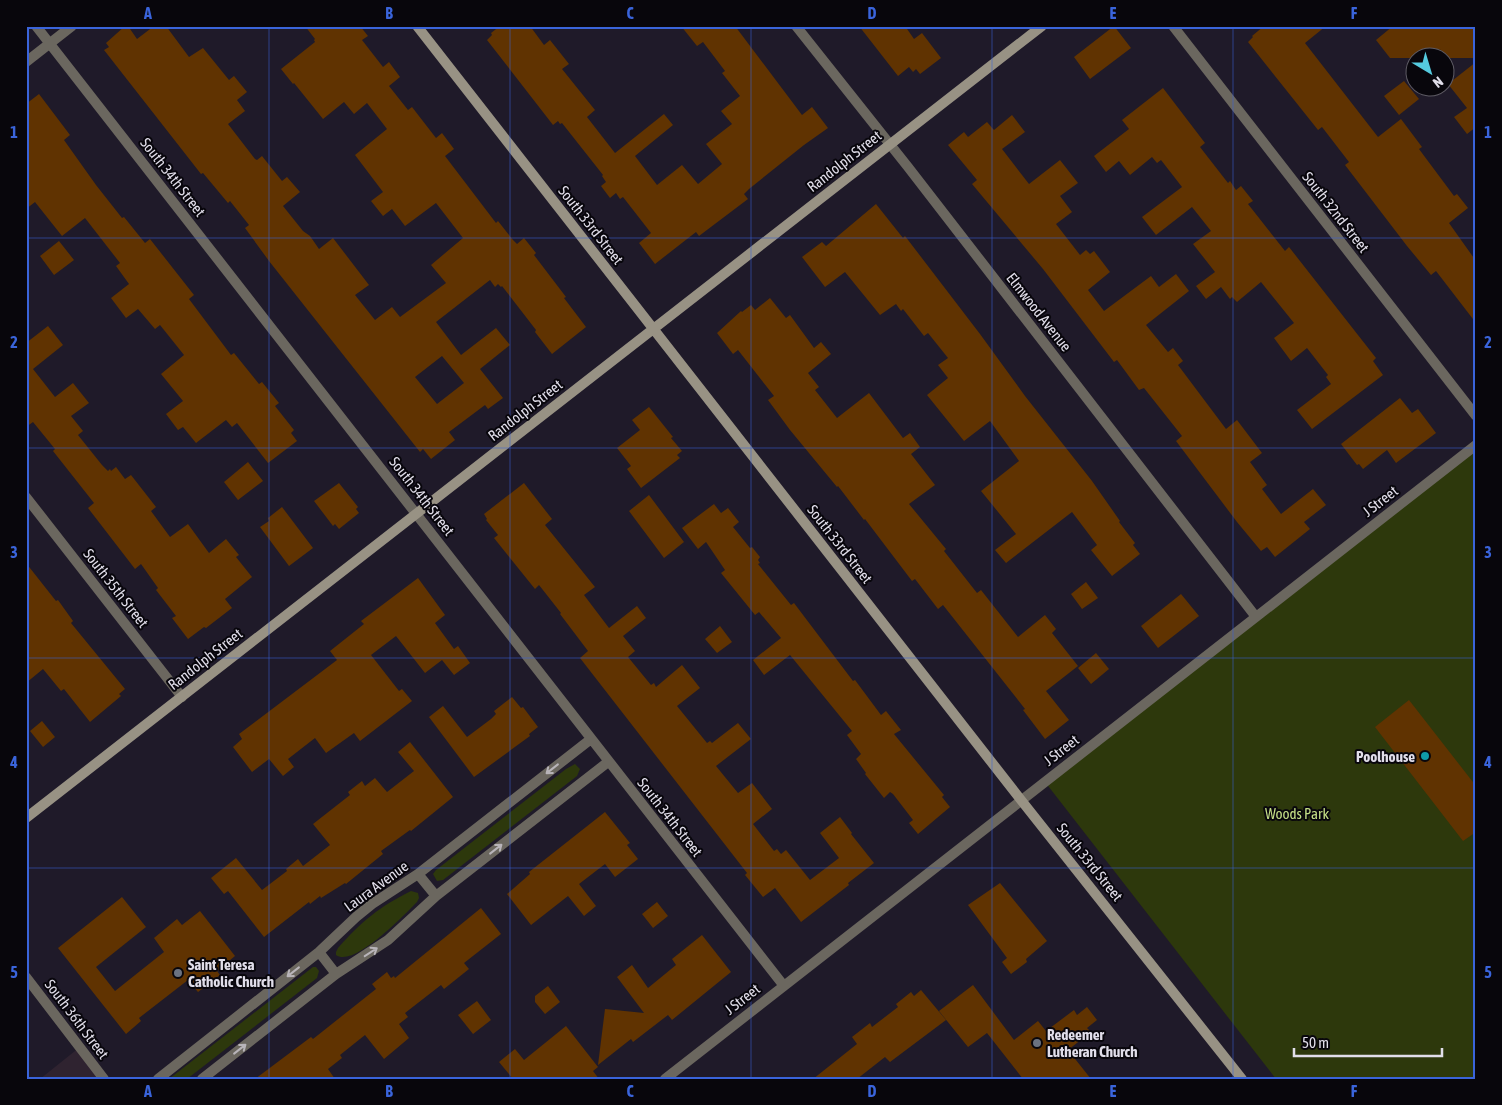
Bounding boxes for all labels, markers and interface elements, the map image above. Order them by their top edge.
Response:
text: A [143,4,152,22]
text: B [385,4,393,22]
text: C [626,4,634,22]
text: D [868,4,877,22]
text: E [1110,4,1117,22]
text: F [1351,4,1358,22]
north arrow [1404,48,1454,98]
text: N [1430,73,1446,91]
text: 1 [10,123,18,141]
text: 1 [1484,123,1492,141]
street label: Randolph Street [804,127,884,195]
street label: South 34th Street [137,134,209,220]
street label: South 32nd Street [1299,168,1373,256]
street label: South 33rd Street [555,182,627,268]
street label: Elmwood Avenue [1003,269,1075,355]
text: 2 [10,333,18,351]
text: 2 [1484,333,1492,351]
street label: Randolph Street [485,376,565,444]
street label: South 34th Street [386,453,458,539]
street label: J Street [1359,482,1401,520]
street label: South 33rd Street [804,501,876,587]
text: 3 [10,543,18,561]
text: 3 [1484,543,1492,561]
street label: South 35th Street [80,545,152,631]
street label: Randolph Street [165,625,245,693]
street label: J Street [1040,731,1082,769]
place label: Poolhouse [1356,748,1415,765]
marker: Poolhouse [1419,750,1431,762]
text: 4 [9,753,18,771]
text: 4 [1483,753,1492,771]
one-way arrow [546,763,559,774]
street label: South 34th Street [634,774,706,860]
park label: Woods Park [1265,805,1329,822]
street label: South 33rd Street [1054,820,1126,904]
one-way arrow [489,843,502,854]
street label: Laura Avenue [341,857,411,915]
one-way arrow [363,947,377,957]
place label: Saint Teresa Catholic Church [188,956,274,990]
text: 5 [10,963,18,981]
text: 5 [1484,963,1492,981]
marker: Saint Teresa Catholic Church [172,967,184,979]
one-way arrow [287,967,300,978]
street label: South 36th Street [42,976,112,1062]
street label: J Street [721,980,763,1018]
scale bar [1294,1025,1442,1057]
place label: Redeemer Lutheran Church [1047,1026,1137,1060]
text: 50 m [1302,1034,1329,1051]
marker: Redeemer Lutheran Church [1031,1037,1043,1049]
one-way arrow [233,1043,246,1054]
text: A [143,1082,152,1100]
text: B [385,1082,393,1100]
text: C [626,1082,634,1100]
text: D [868,1082,877,1100]
text: E [1110,1082,1117,1100]
text: F [1351,1082,1358,1100]

